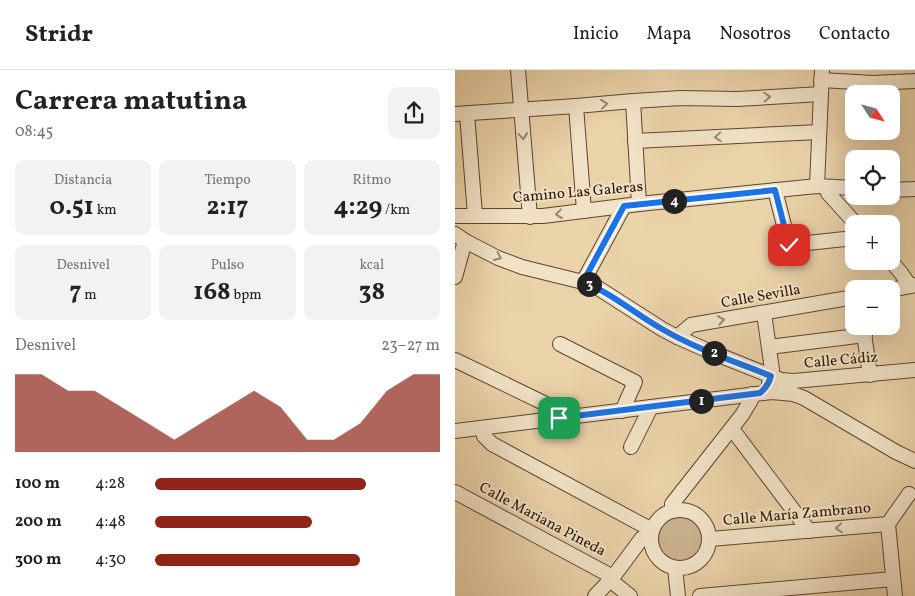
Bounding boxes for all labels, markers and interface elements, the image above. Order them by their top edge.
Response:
text: Stridr [25,18,93,52]
text: Inicio [573,22,619,47]
text: Mapa [647,22,692,47]
text: Nosotros [720,22,791,47]
text: Contacto [819,22,890,47]
text: Carrera matutina [15,82,247,121]
north arrow [845,85,900,140]
map controls [845,85,900,335]
button: share [388,87,440,139]
one-way arrow [763,92,771,103]
one-way arrow [601,99,609,110]
text: 08:45 [15,121,53,143]
one-way arrow [517,132,528,140]
one-way arrow [714,132,722,143]
button: locate [845,150,900,205]
text: Distancia [54,171,112,190]
text: Tiempo [204,171,251,190]
text: Ritmo [353,171,391,190]
street label: Camino Las Galeras [512,177,644,209]
pin: 4 [661,188,687,214]
text: 0.51 [50,190,94,225]
text: 2:17 [206,190,249,225]
text: 4:29 [333,190,382,225]
text: 4 [670,192,679,211]
text: km [94,201,117,220]
text: /km [382,201,410,220]
one-way arrow [555,208,563,219]
button: + [845,215,900,270]
pin [768,224,810,266]
icon: check [775,231,803,259]
one-way arrow [493,251,502,262]
text: Desnivel [56,256,110,275]
text: Pulso [211,256,244,275]
text: kcal [359,256,384,275]
pin: 3 [577,272,601,296]
text: 7 [70,275,82,310]
text: 168 [193,275,231,310]
text: 38 [359,275,385,310]
text: 3 [586,275,593,294]
street label: Calle Sevilla [720,280,802,314]
button: − [845,280,900,335]
text: m [82,286,97,305]
text: bpm [231,286,262,305]
one-way arrow [716,315,725,325]
text: Desnivel [15,335,76,357]
text: 23–27 m [381,335,440,357]
pin: 2 [701,340,727,366]
text: 2 [711,344,718,363]
street label: Calle Cádiz [803,347,879,375]
pin: 1 [689,388,713,414]
text: 1 [699,392,704,411]
pin [538,397,580,439]
icon: arrive [545,404,573,432]
text: 100 m [15,473,60,495]
text: 4:28 [95,473,125,495]
street label: Calle Mariana Pineda [475,478,609,562]
street label: Calle María Zambrano [722,498,872,532]
text: 200 m [15,511,62,533]
text: 4:48 [95,511,126,533]
one-way arrow [835,522,843,533]
text: 300 m [15,549,61,571]
text: 4:30 [95,549,126,571]

